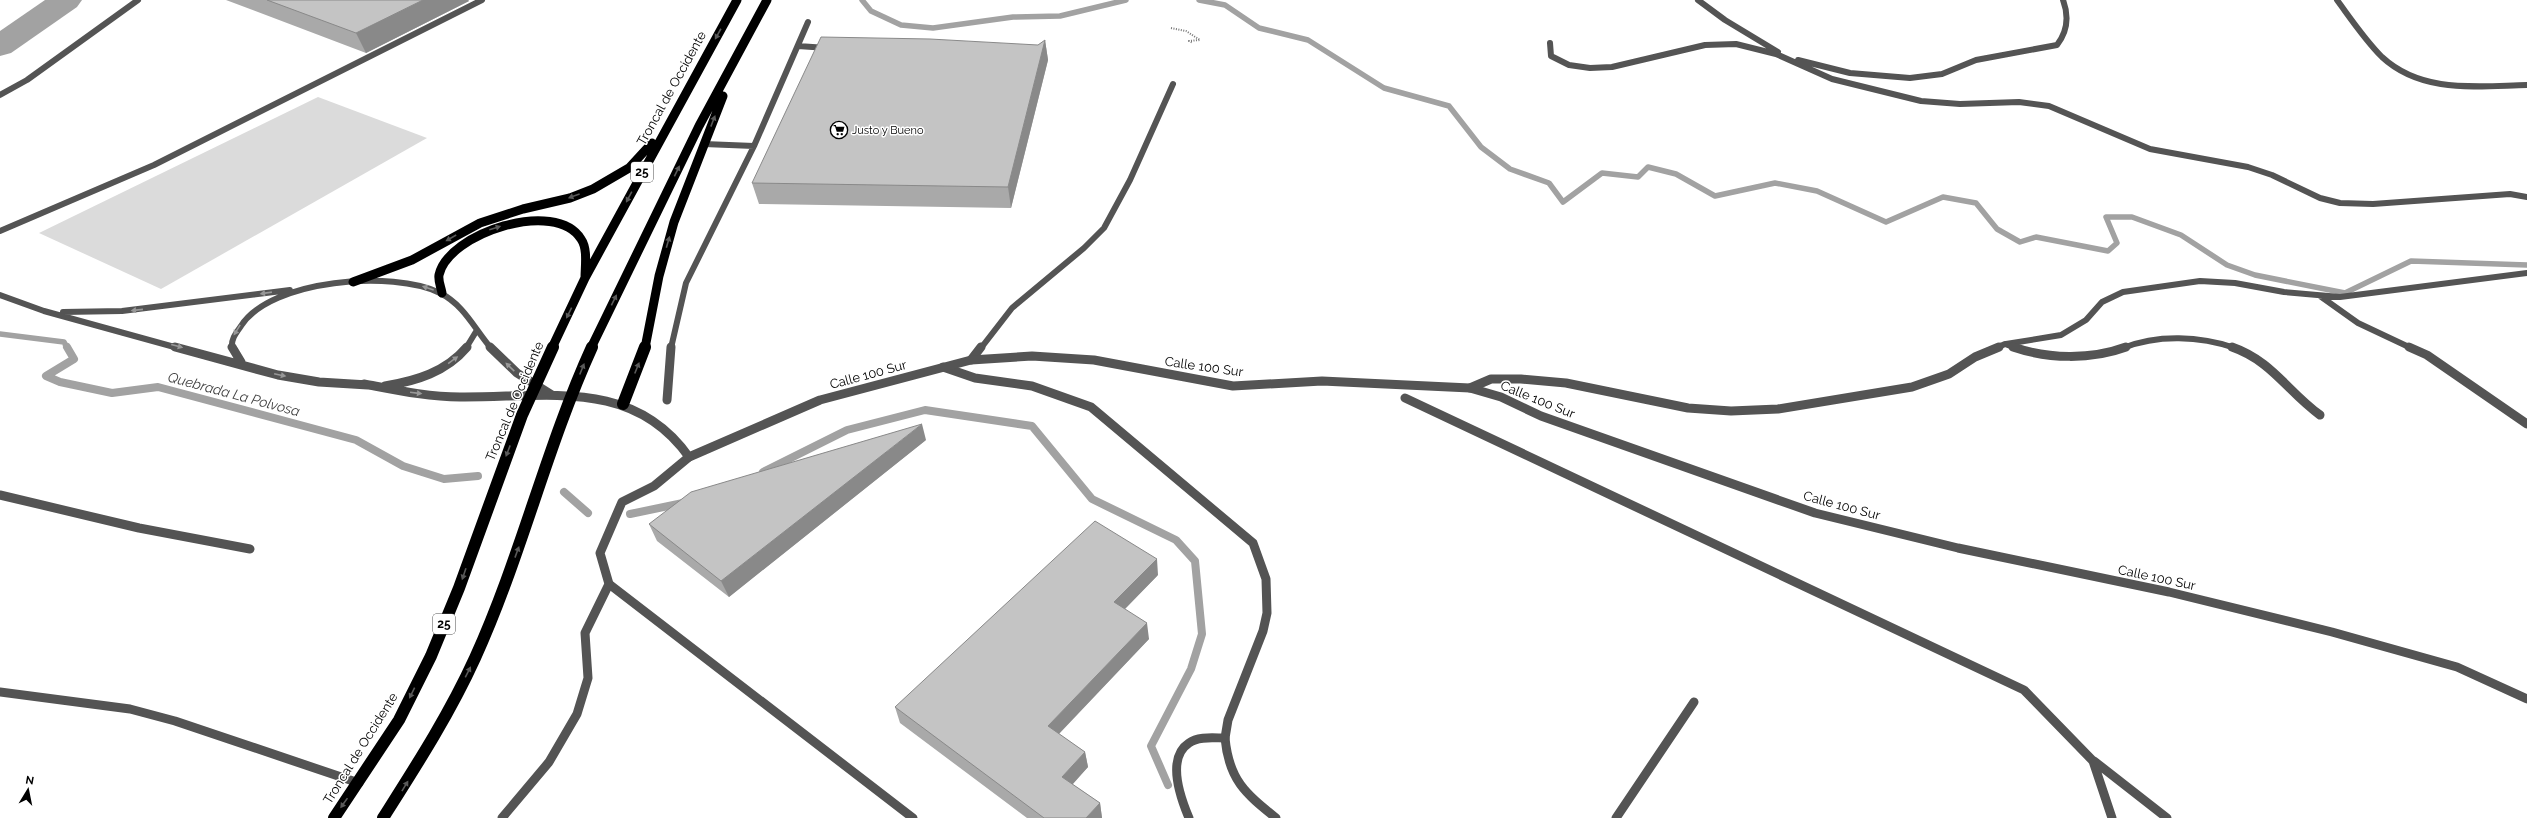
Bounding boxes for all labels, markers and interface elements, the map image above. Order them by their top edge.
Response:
street label: Troncal de Occidente [634,28,709,148]
one-way arrow [715,28,721,40]
one-way arrow [711,114,717,126]
supermarket icon: Justo y Bueno [829,120,849,140]
place label: Justo y Bueno [852,124,924,137]
road number: 25 [631,162,653,182]
one-way arrow [674,165,680,177]
one-way arrow [625,191,632,203]
one-way arrow [567,194,579,200]
one-way arrow [489,225,501,231]
one-way arrow [446,235,457,242]
one-way arrow [665,236,671,248]
one-way arrow [421,285,433,291]
one-way arrow [260,290,272,296]
one-way arrow [611,295,617,306]
one-way arrow [131,306,143,313]
one-way arrow [566,307,572,318]
one-way arrow [233,325,241,336]
street label: Troncal de Occidente [483,339,547,463]
one-way arrow [171,343,183,349]
street label: Calle 100 Sur [1164,354,1245,379]
one-way arrow [448,356,458,364]
street label: Calle 100 Sur [828,357,909,392]
one-way arrow [505,362,515,372]
one-way arrow [580,362,586,374]
one-way arrow [635,362,641,374]
water label: Quebrada La Polvosa [166,369,302,419]
one-way arrow [274,372,287,378]
street label: Calle 100 Sur [1498,378,1578,421]
one-way arrow [410,389,422,396]
one-way arrow [505,446,511,458]
street label: Calle 100 Sur [1802,488,1882,523]
one-way arrow [514,546,520,558]
street label: Calle 100 Sur [2117,562,2198,593]
one-way arrow [461,568,467,580]
road number: 25 [433,614,455,634]
one-way arrow [465,667,471,678]
one-way arrow [409,687,416,698]
street label: Troncal de Occidente [320,690,401,807]
north arrow [8,770,48,810]
text: N [24,774,35,788]
one-way arrow [401,780,408,792]
one-way arrow [340,798,348,809]

